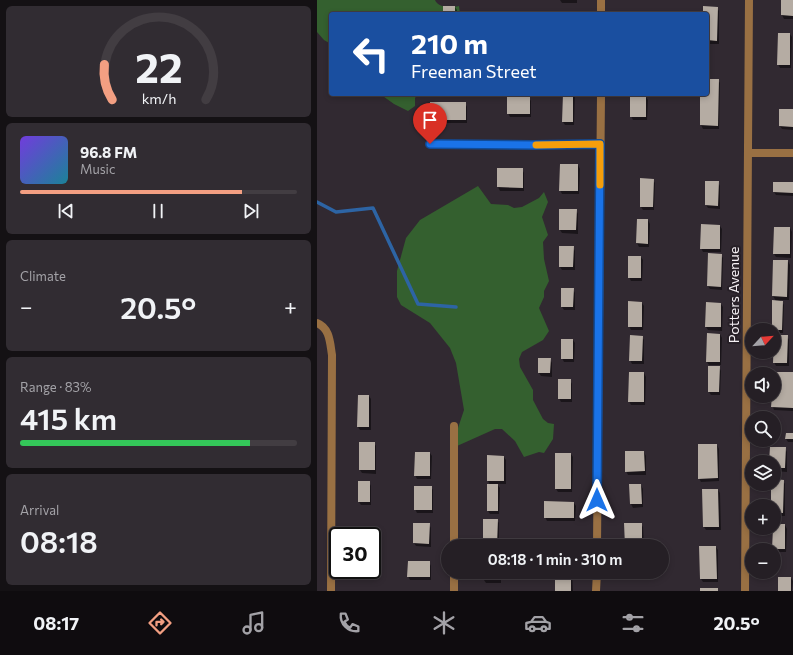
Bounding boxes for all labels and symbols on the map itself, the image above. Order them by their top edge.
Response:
pin [413,103,447,144]
street label: Potters Avenue [725,247,742,343]
north arrow [745,323,781,359]
position arrow [576,479,618,521]
speed limit sign: 30 [329,527,381,579]

